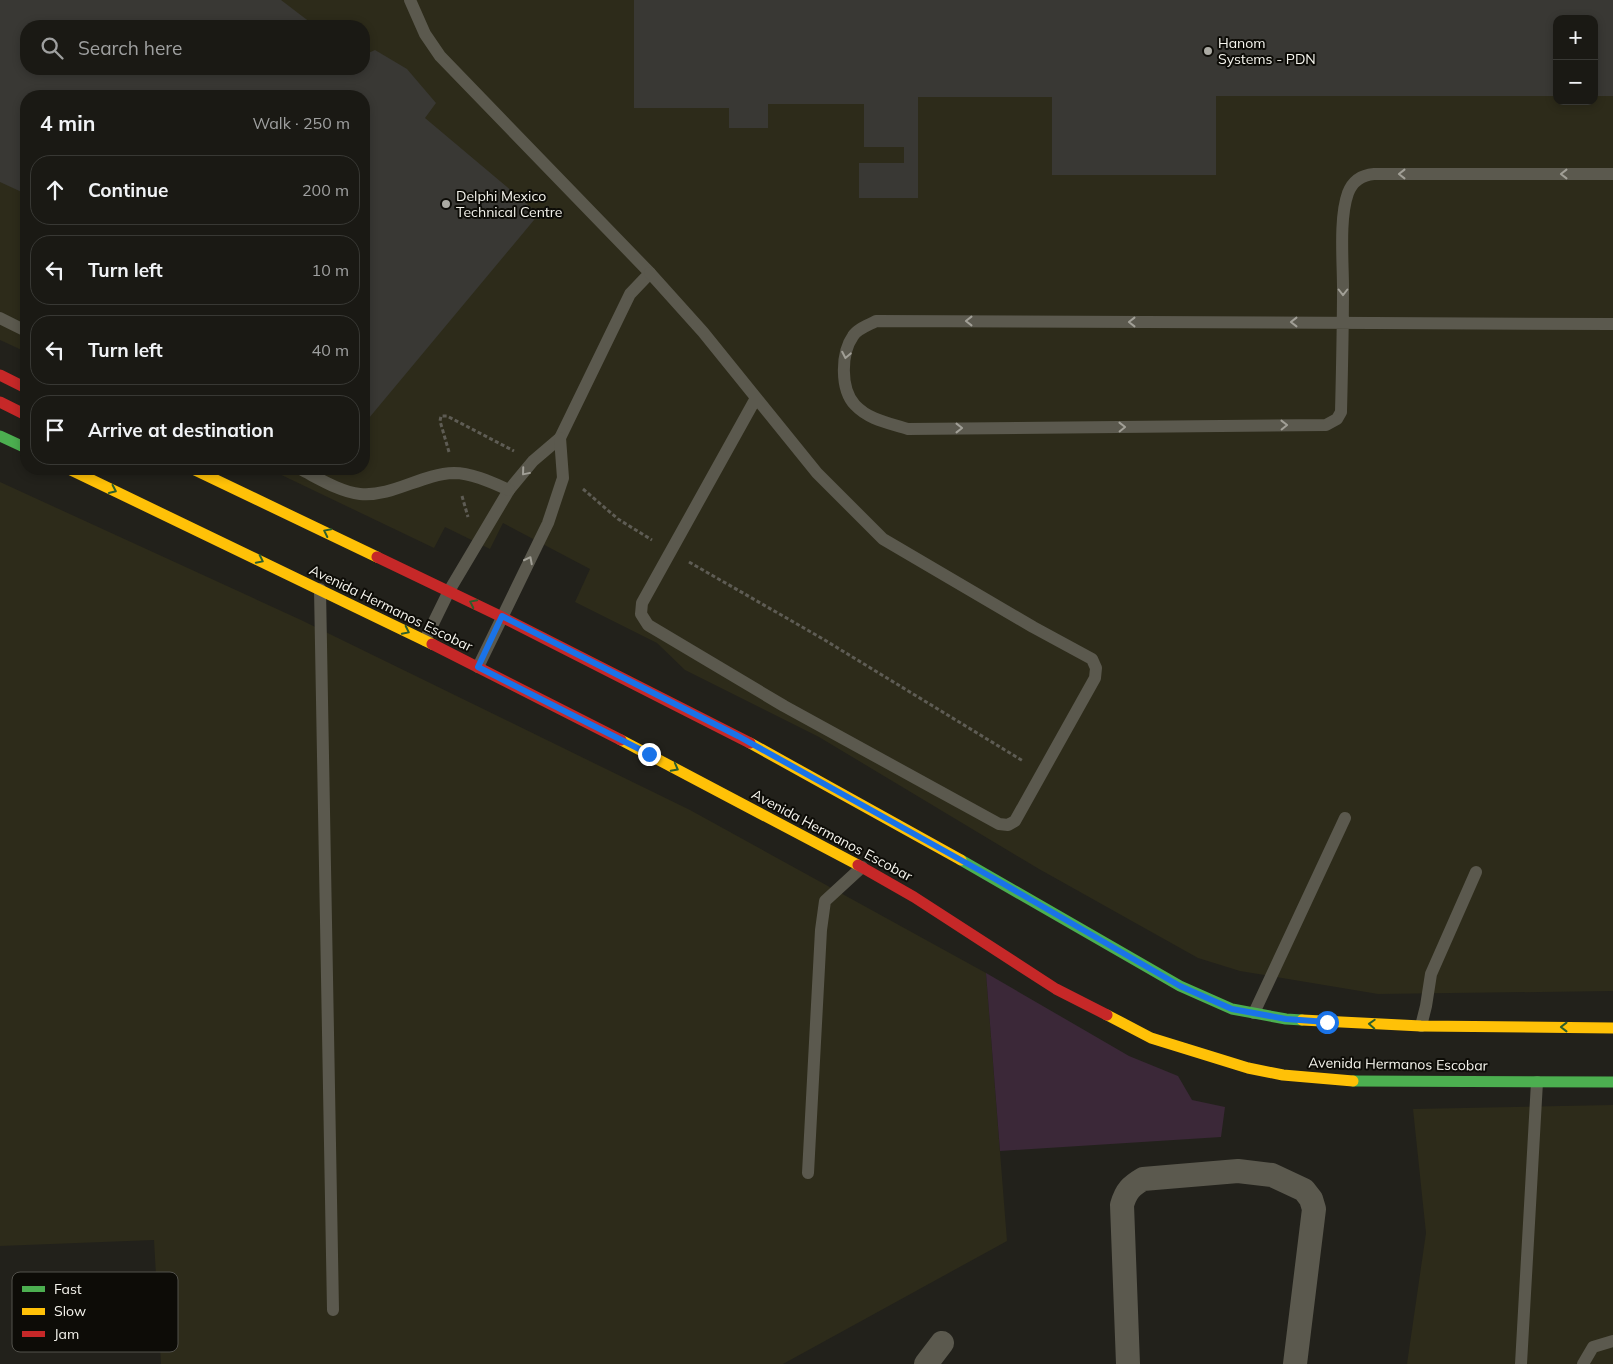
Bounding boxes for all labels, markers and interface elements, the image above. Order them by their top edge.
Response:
map controls [1553,15,1598,105]
button: + [1553,15,1598,60]
search box [20,20,370,75]
icon: search [38,34,66,62]
place label: Hanom Systems - PDN [1218,34,1316,68]
text: Search here [78,36,182,60]
marker: Hanom Systems - PDN [1202,45,1214,57]
button: − [1553,60,1598,105]
text: 4 min [40,110,95,136]
text: Walk · 250 m [252,113,350,133]
one-way arrow [1397,169,1405,179]
one-way arrow [1560,169,1568,179]
icon: ahead [41,176,69,204]
text: Continue [88,178,168,202]
text: 200 m [302,180,349,200]
place label: Delphi Mexico Technical Centre [456,187,562,221]
marker: Delphi Mexico Technical Centre [440,198,452,210]
icon: left [41,256,69,284]
text: Turn left [88,258,163,282]
text: 10 m [312,260,349,280]
one-way arrow [1338,289,1348,297]
one-way arrow [965,316,973,327]
one-way arrow [1128,317,1136,327]
one-way arrow [1290,317,1298,327]
icon: left [41,336,69,364]
text: Turn left [88,338,163,362]
text: 40 m [312,340,349,360]
one-way arrow [841,351,852,360]
icon: arrive [41,416,69,444]
text: Arrive at destination [88,418,274,442]
one-way arrow [1280,420,1288,430]
one-way arrow [1118,422,1126,432]
one-way arrow [956,423,963,433]
one-way arrow [521,466,530,475]
one-way arrow [108,483,117,494]
one-way arrow [323,529,332,539]
one-way arrow [255,554,264,564]
one-way arrow [523,556,533,565]
street label: Avenida Hermanos Escobar [306,561,476,656]
one-way arrow [469,598,478,609]
one-way arrow [401,625,410,635]
route end [638,743,661,766]
one-way arrow [670,762,679,772]
street label: Avenida Hermanos Escobar [749,785,916,886]
route start [1316,1011,1339,1034]
one-way arrow [1368,1018,1376,1029]
one-way arrow [1560,1022,1568,1032]
street label: Avenida Hermanos Escobar [1308,1053,1489,1075]
legend [12,1272,178,1352]
text: Fast [54,1280,82,1298]
text: Slow [54,1302,86,1320]
text: Jam [54,1325,79,1343]

